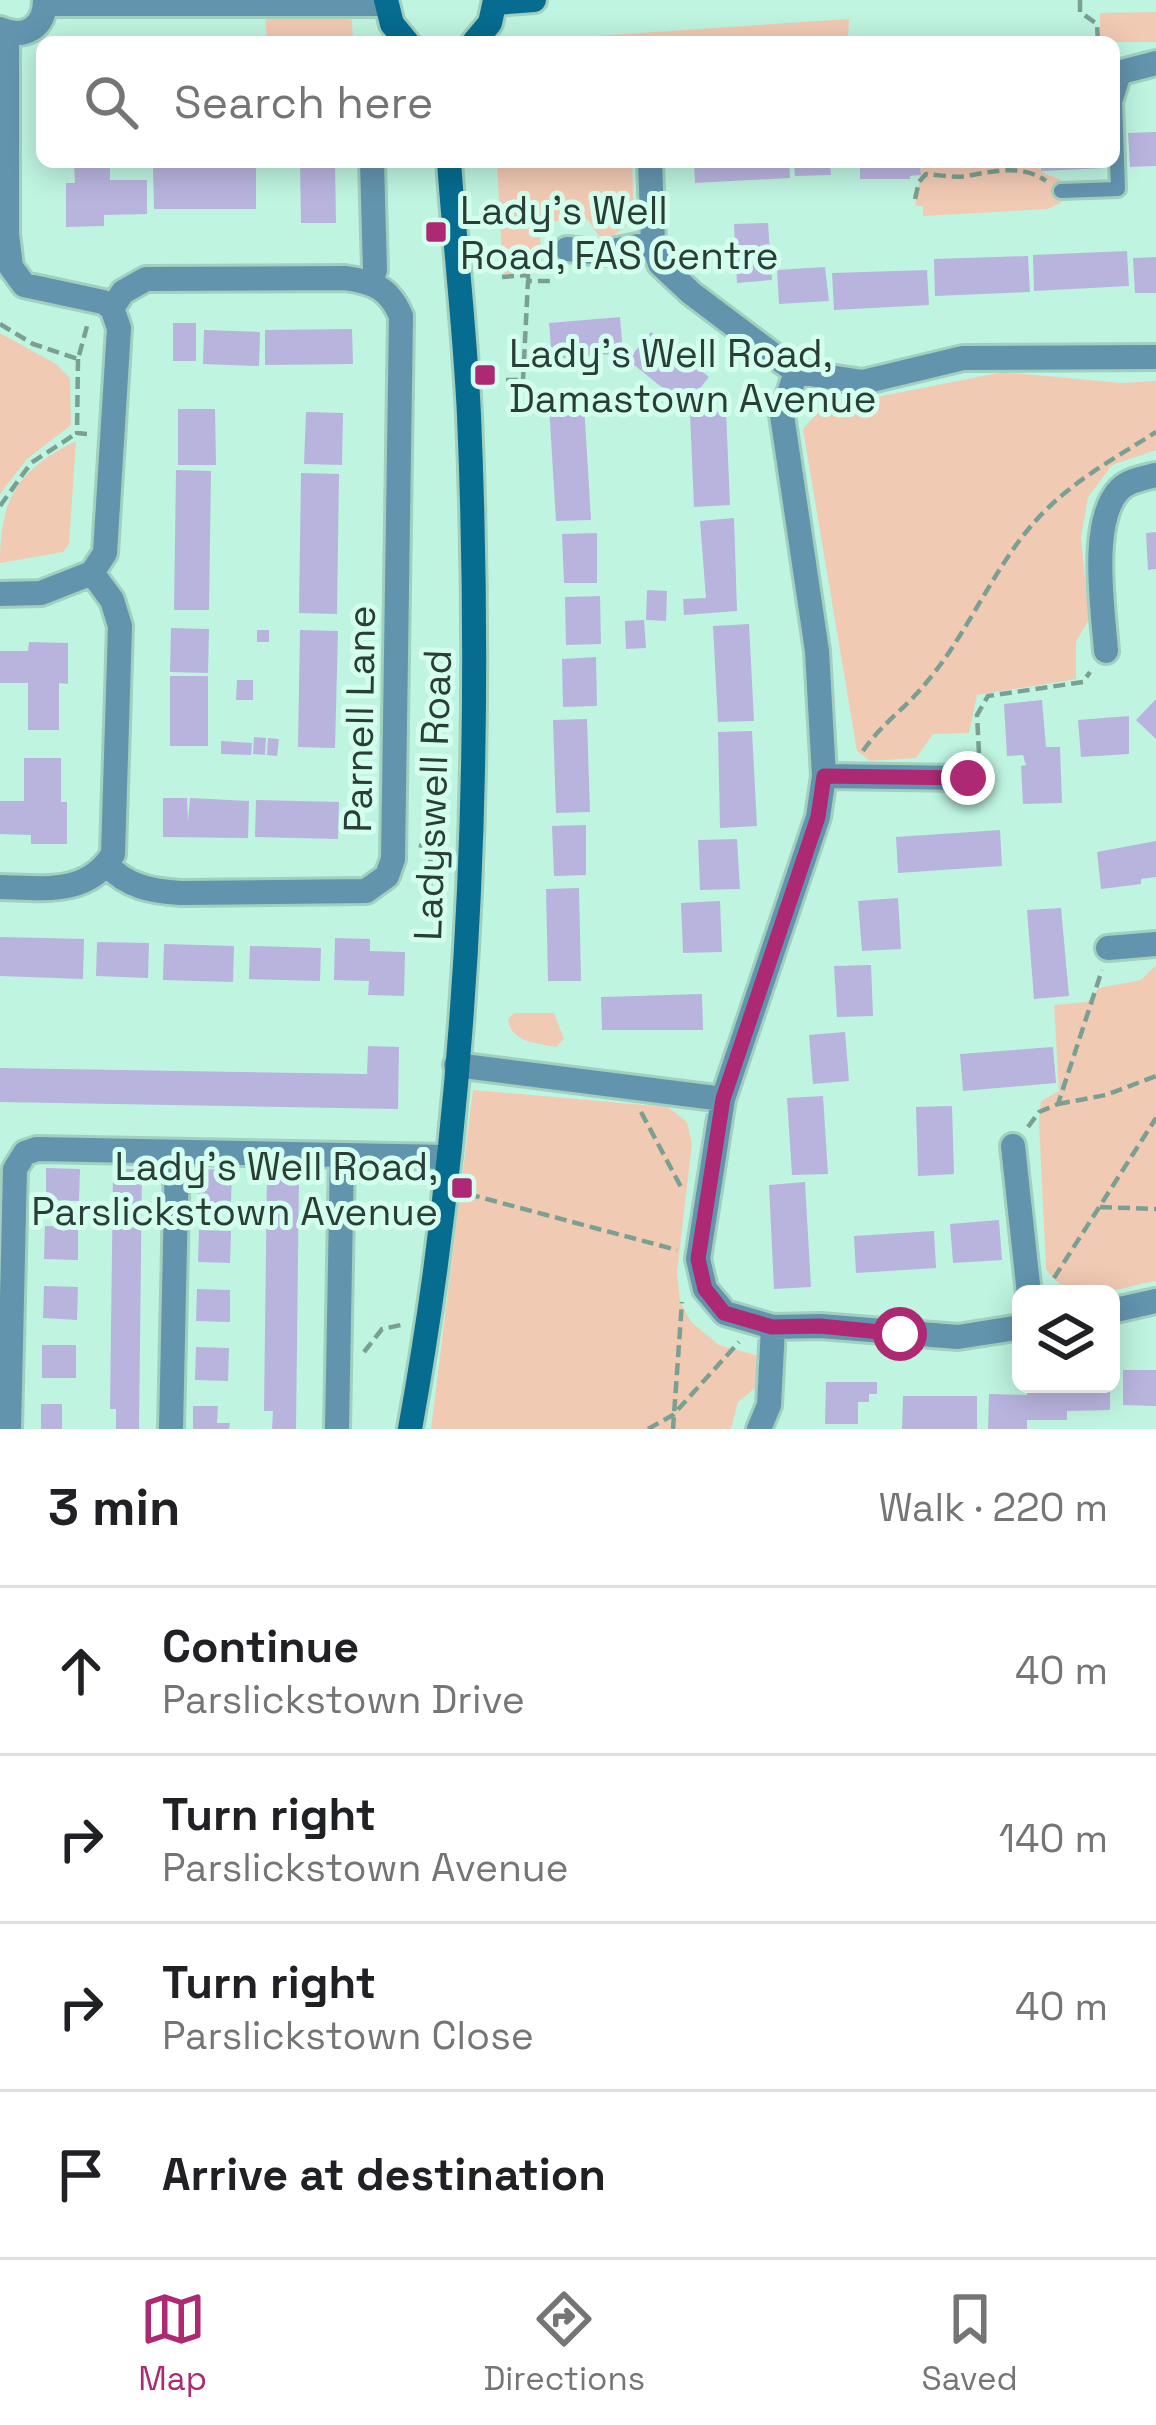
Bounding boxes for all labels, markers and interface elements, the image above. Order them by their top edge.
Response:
search box [36,36,1120,168]
icon: search [78,69,144,135]
text: Search here [174,74,433,131]
place label: Lady’s Well Road, FAS Centre [460,186,779,280]
marker: Lady’s Well Road, FAS Centre [423,219,449,245]
place label: Lady’s Well Road, Damastown Avenue [509,329,877,423]
marker: Lady’s Well Road, Damastown Avenue [472,362,498,388]
street label: Parnell Lane [333,605,386,833]
street label: Ladyswell Road [403,649,462,941]
route end [941,751,995,805]
place label: Lady’s Well Road, Parslickstown Avenue [31,1142,438,1236]
marker: Lady’s Well Road, Parslickstown Avenue [449,1175,475,1201]
map controls [1012,1285,1120,1393]
button: layers [1012,1285,1120,1393]
route start [873,1307,927,1361]
text: 3 min [48,1475,181,1540]
text: Walk · 220 m [878,1483,1108,1532]
text: Continue [162,1618,359,1675]
icon: ahead [48,1638,114,1704]
text: 40 m [1015,1646,1108,1695]
text: Parslickstown Drive [162,1675,525,1724]
text: Turn right [162,1786,376,1843]
icon: right [48,1806,114,1872]
text: 140 m [999,1814,1108,1863]
text: Parslickstown Avenue [162,1843,569,1892]
text: Turn right [162,1954,376,2011]
icon: right [48,1974,114,2040]
text: 40 m [1015,1982,1108,2031]
text: Parslickstown Close [162,2011,534,2060]
icon: arrive [48,2142,114,2208]
text: Arrive at destination [162,2146,606,2203]
tab: Map [138,2286,207,2400]
tab: Directions [483,2286,645,2400]
tab: Saved [922,2286,1018,2400]

